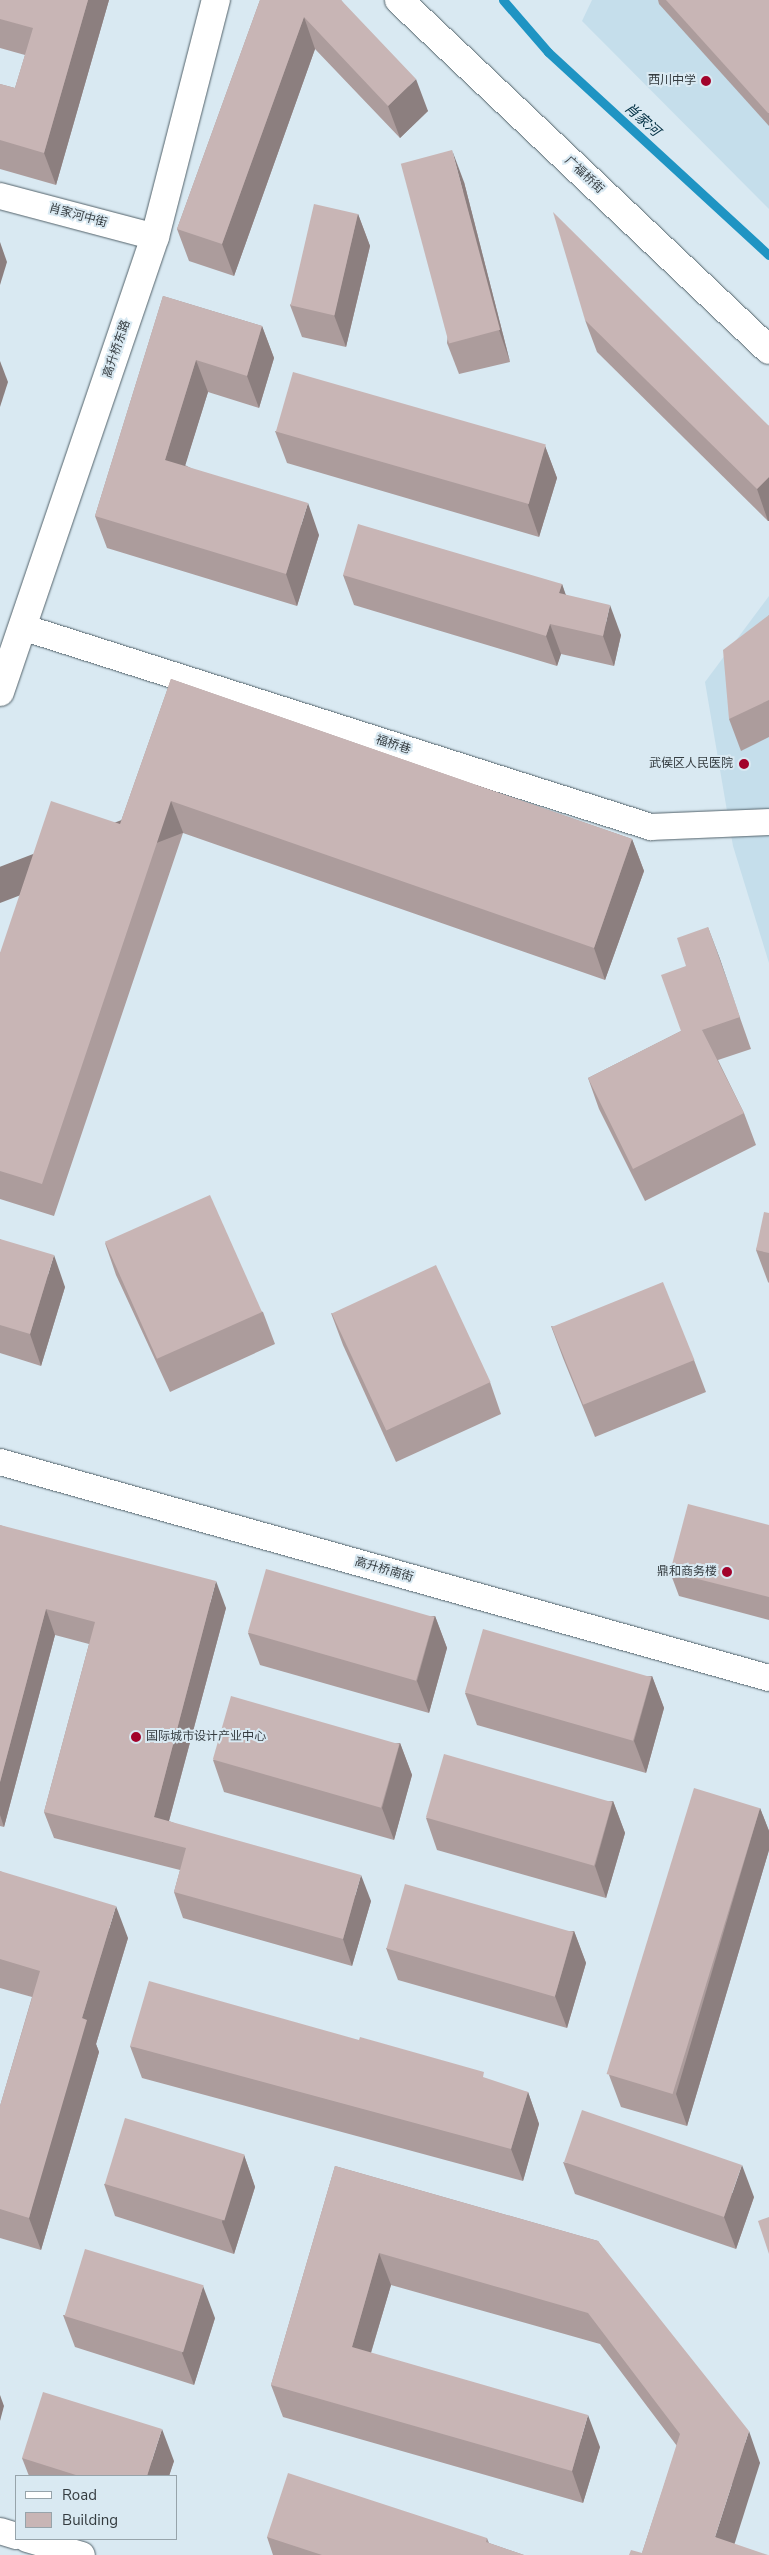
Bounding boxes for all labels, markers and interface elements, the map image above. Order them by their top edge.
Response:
place label: 西川中学 [648,74,696,88]
marker: 西川中学 [700,75,712,87]
water label: 肖家河 [621,100,663,140]
street label: 广福桥街 [562,153,606,197]
street label: 肖家河中街 [47,201,109,231]
street label: 高升桥东路 [100,318,134,380]
street label: 福桥巷 [374,733,412,757]
place label: 武侯区人民医院 [649,757,733,771]
marker: 武侯区人民医院 [737,757,751,771]
street label: 高升桥南街 [353,1555,415,1585]
place label: 鼎和商务楼 [657,1565,717,1579]
marker: 鼎和商务楼 [721,1566,733,1578]
place label: 国际城市设计产业中心 [146,1730,266,1744]
marker: 国际城市设计产业中心 [130,1731,142,1743]
legend [15,2475,178,2540]
text: Road [62,2485,97,2505]
text: Building [62,2510,118,2530]

